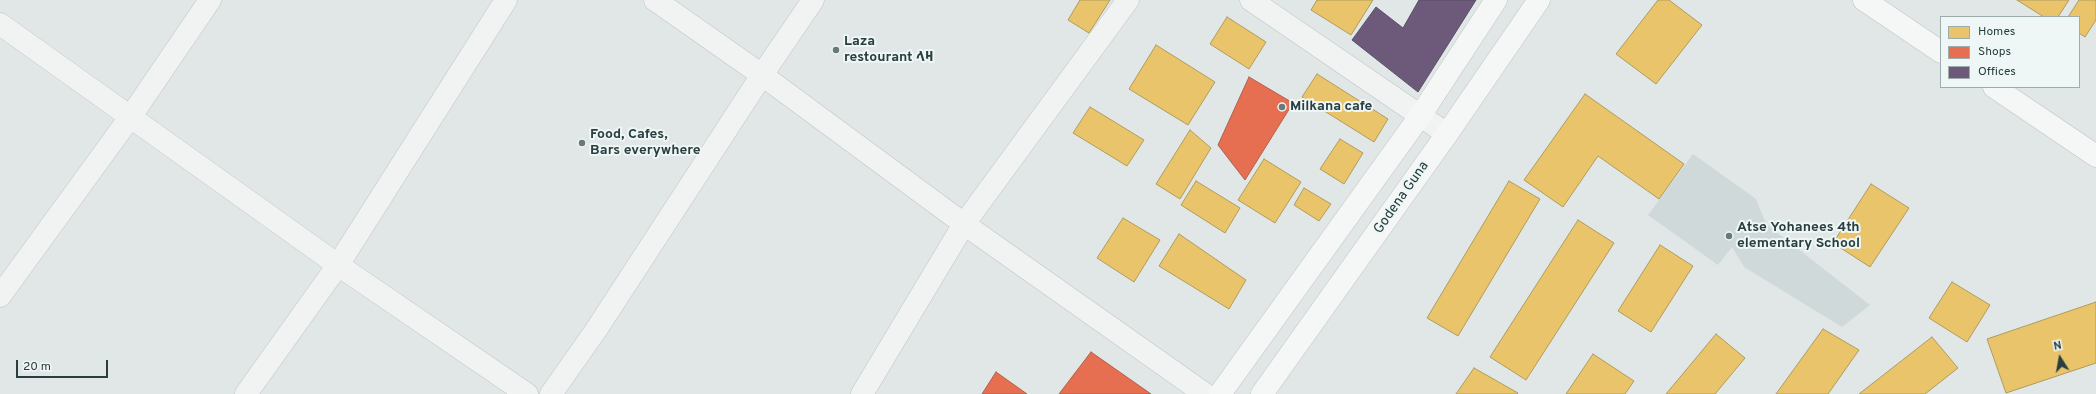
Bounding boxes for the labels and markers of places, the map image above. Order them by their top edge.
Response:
place label: Laza restourant ላዛ [844,34,933,66]
marker: Laza restourant ላዛ [831,45,841,55]
place label: Milkana cafe [1290,99,1372,115]
marker: Milkana cafe [1277,102,1287,112]
place label: Food, Cafes, Bars everywhere [590,127,701,160]
marker: Food, Cafes, Bars everywhere [577,138,587,148]
place label: Atse Yohanees 4th elementary School [1737,220,1860,252]
marker: Atse Yohanees 4th elementary School [1724,231,1734,241]

